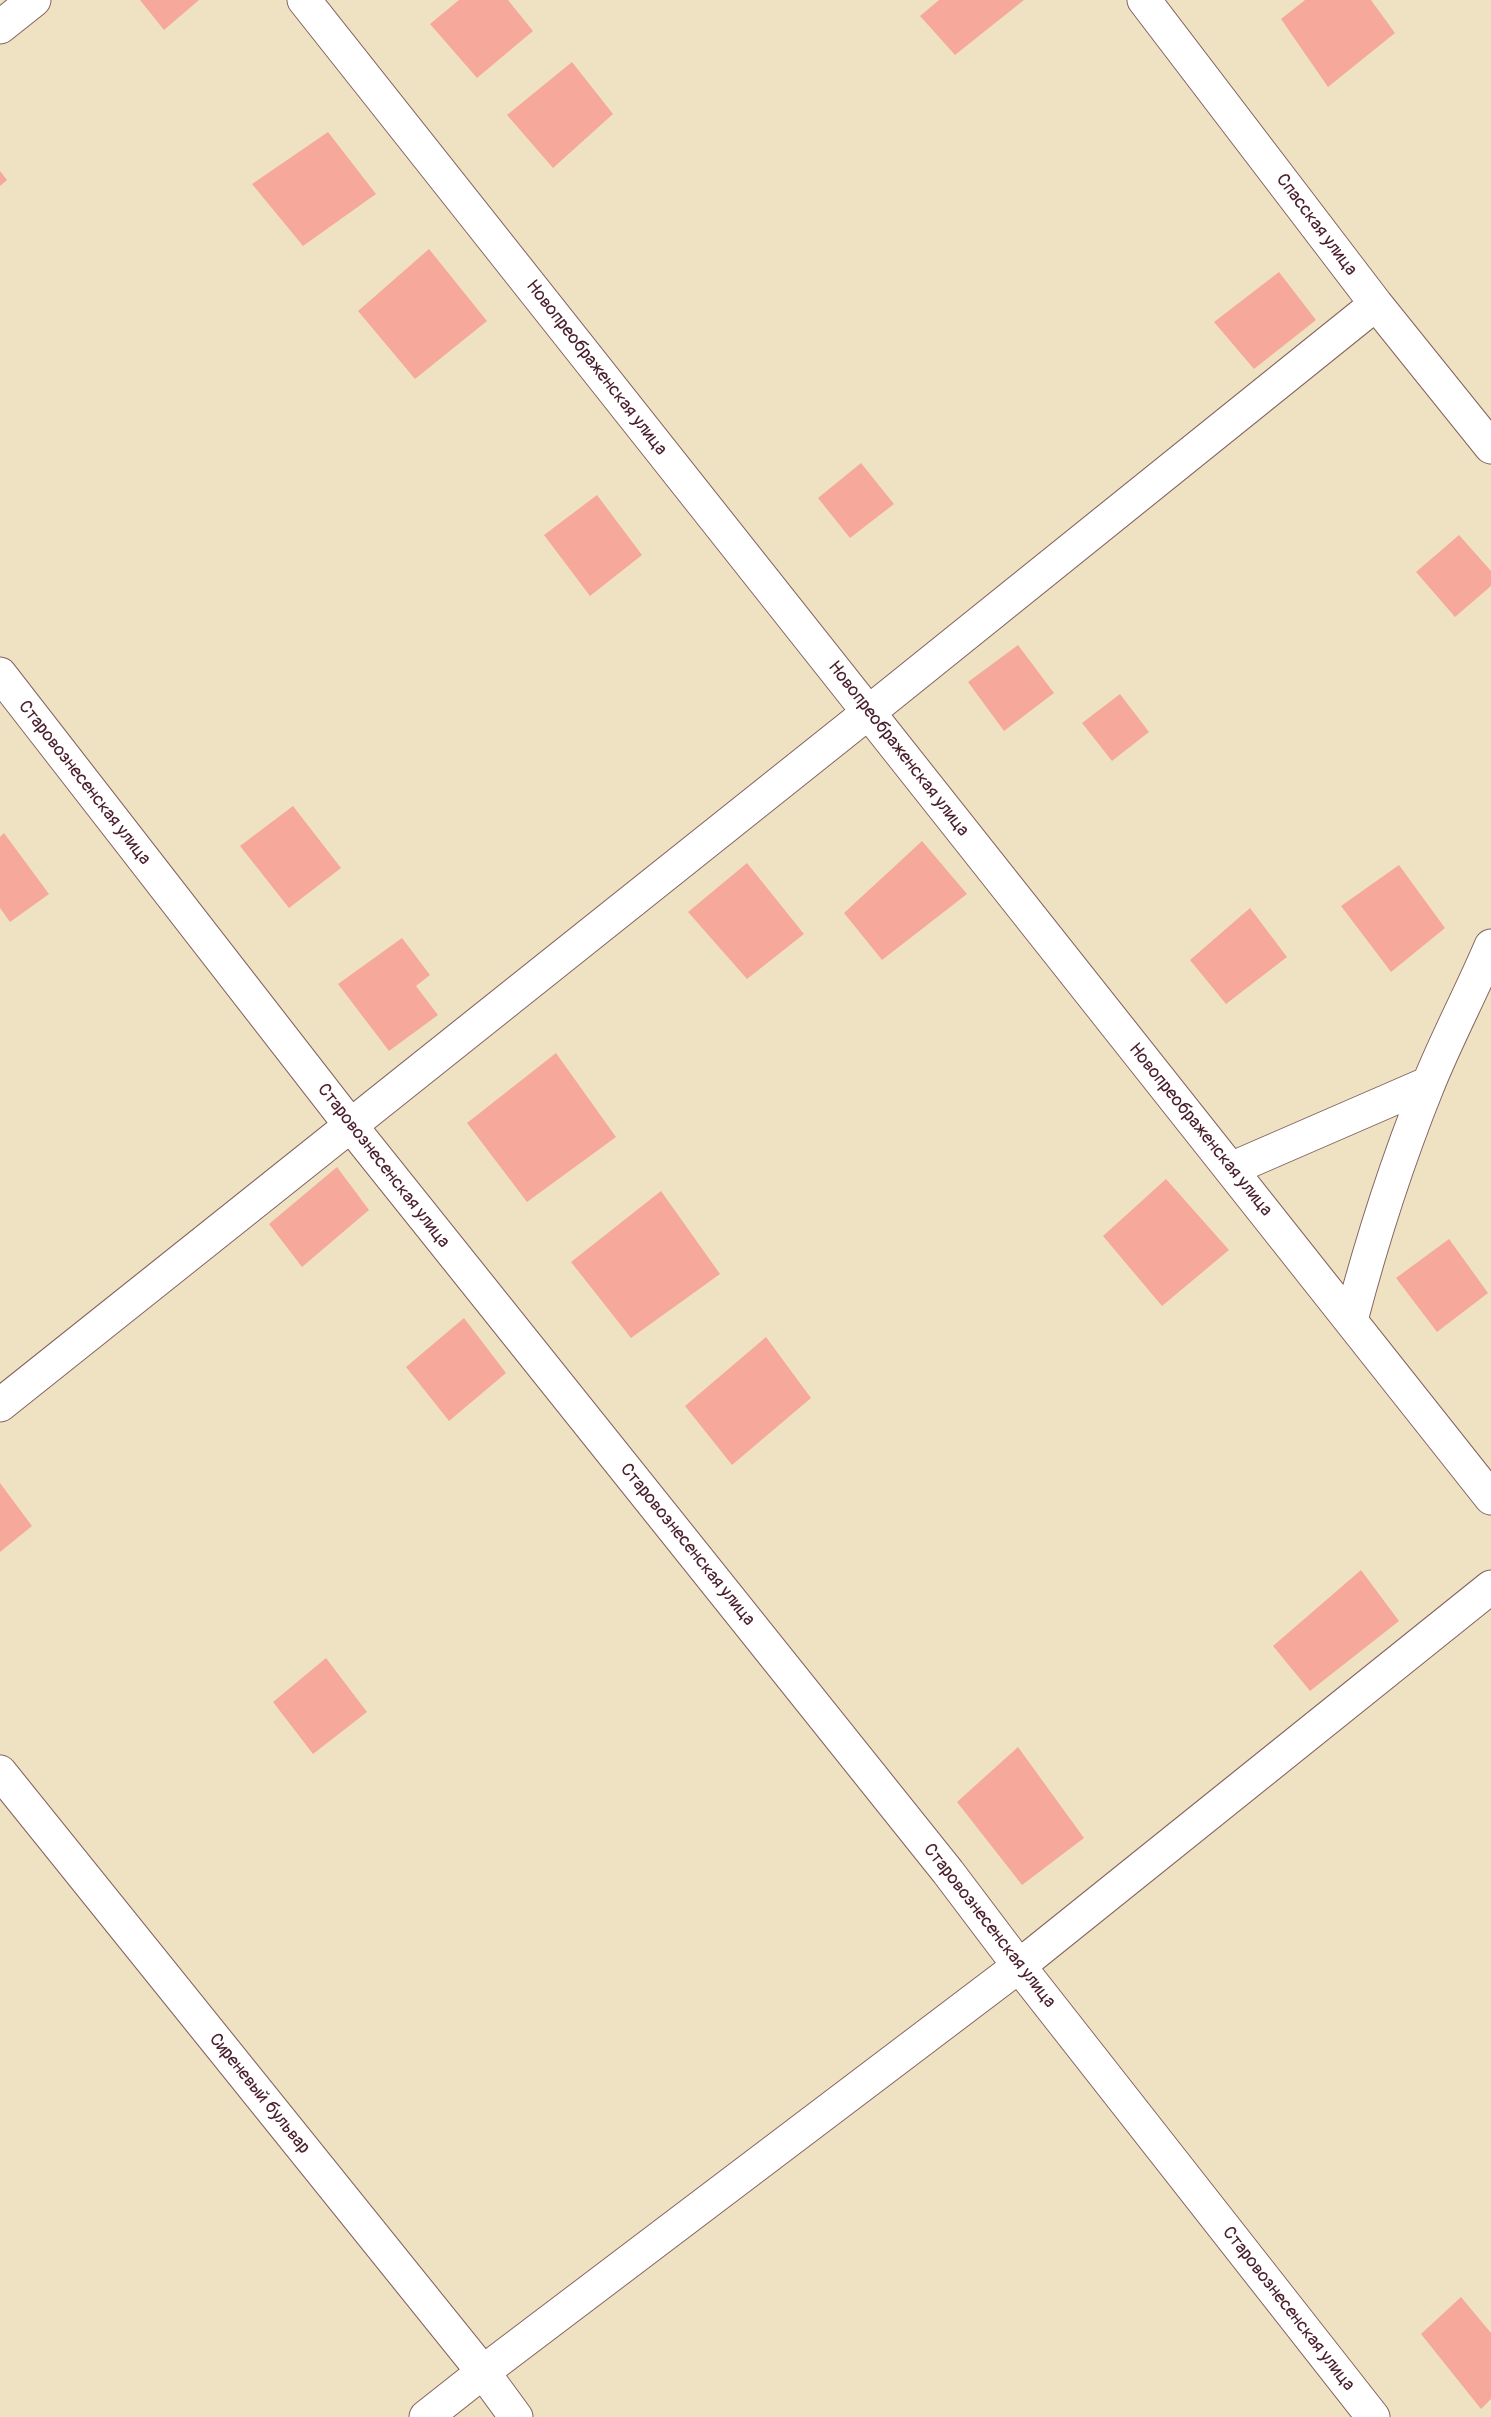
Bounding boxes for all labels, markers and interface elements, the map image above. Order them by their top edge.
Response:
street label: Спасская улица [1271,170,1361,280]
street label: Новопреображенская улица [521,276,671,460]
street label: Новопреображенская улица [823,657,973,841]
street label: Старовознесенская улица [13,696,155,870]
street label: Новопреображенская улица [1124,1039,1276,1221]
street label: Старовознесенская улица [312,1079,454,1253]
street label: Старовознесенская улица [615,1459,759,1631]
street label: Старовознесенская улица [918,1839,1060,2013]
street label: Сиреневый бульвар [204,2029,314,2159]
street label: Старовознесенская улица [1217,2222,1359,2396]

